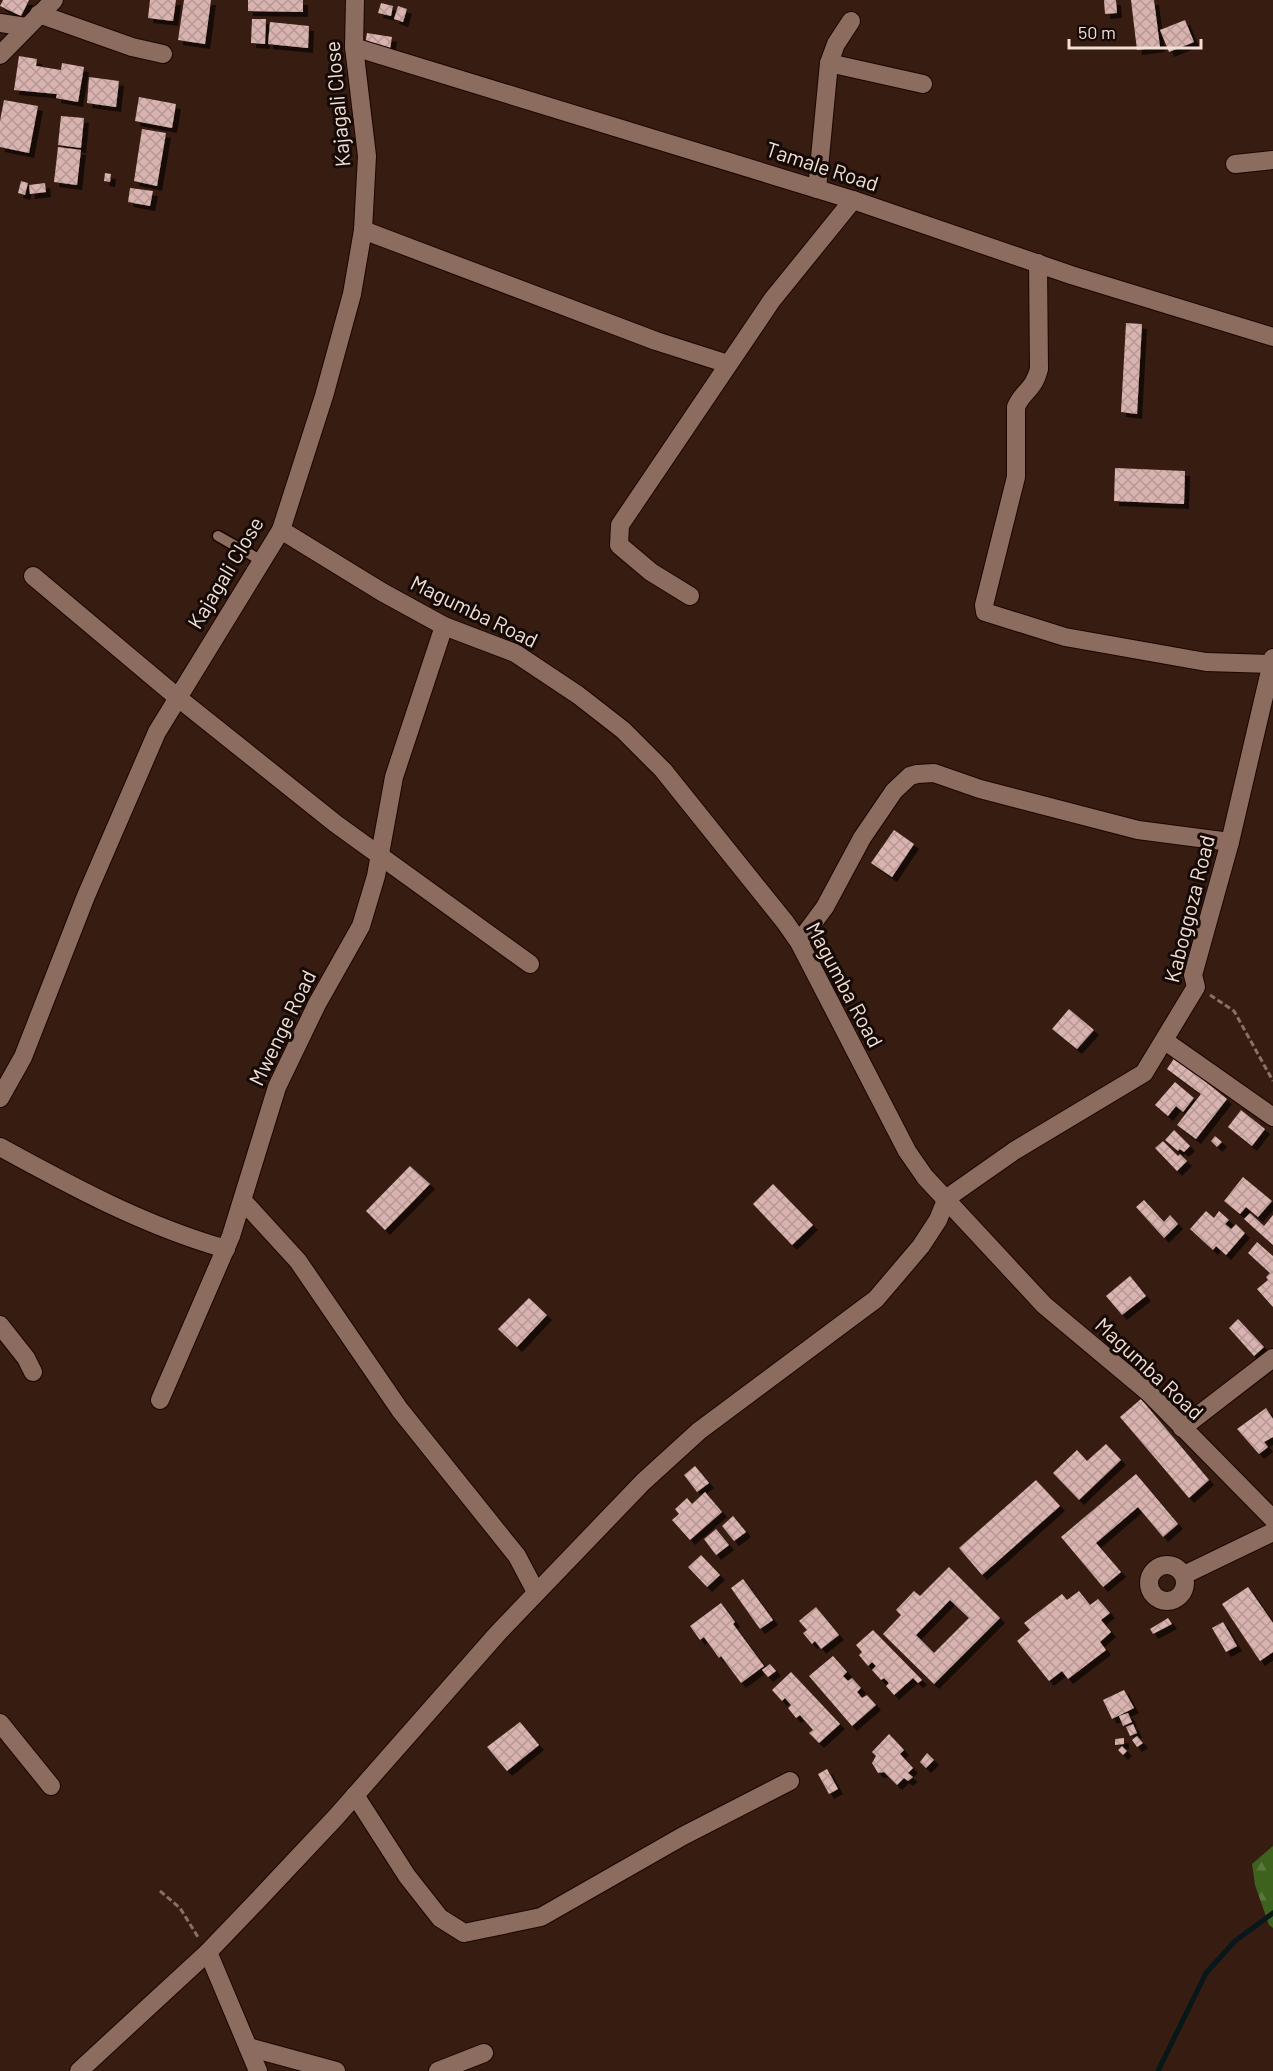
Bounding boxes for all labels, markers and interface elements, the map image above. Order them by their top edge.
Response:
scale bar [1069,12,1201,50]
text: 50 m [1078,21,1116,43]
street label: Kajagali Close [319,40,354,168]
street label: Tamale Road [763,136,882,196]
street label: Kajagali Close [182,512,268,633]
street label: Magumba Road [407,569,542,652]
street label: Kaboggoza Road [1158,832,1219,985]
street label: Magumba Road [802,917,889,1051]
street label: Mwenge Road [243,966,320,1089]
street label: Magumba Road [1091,1312,1209,1424]

